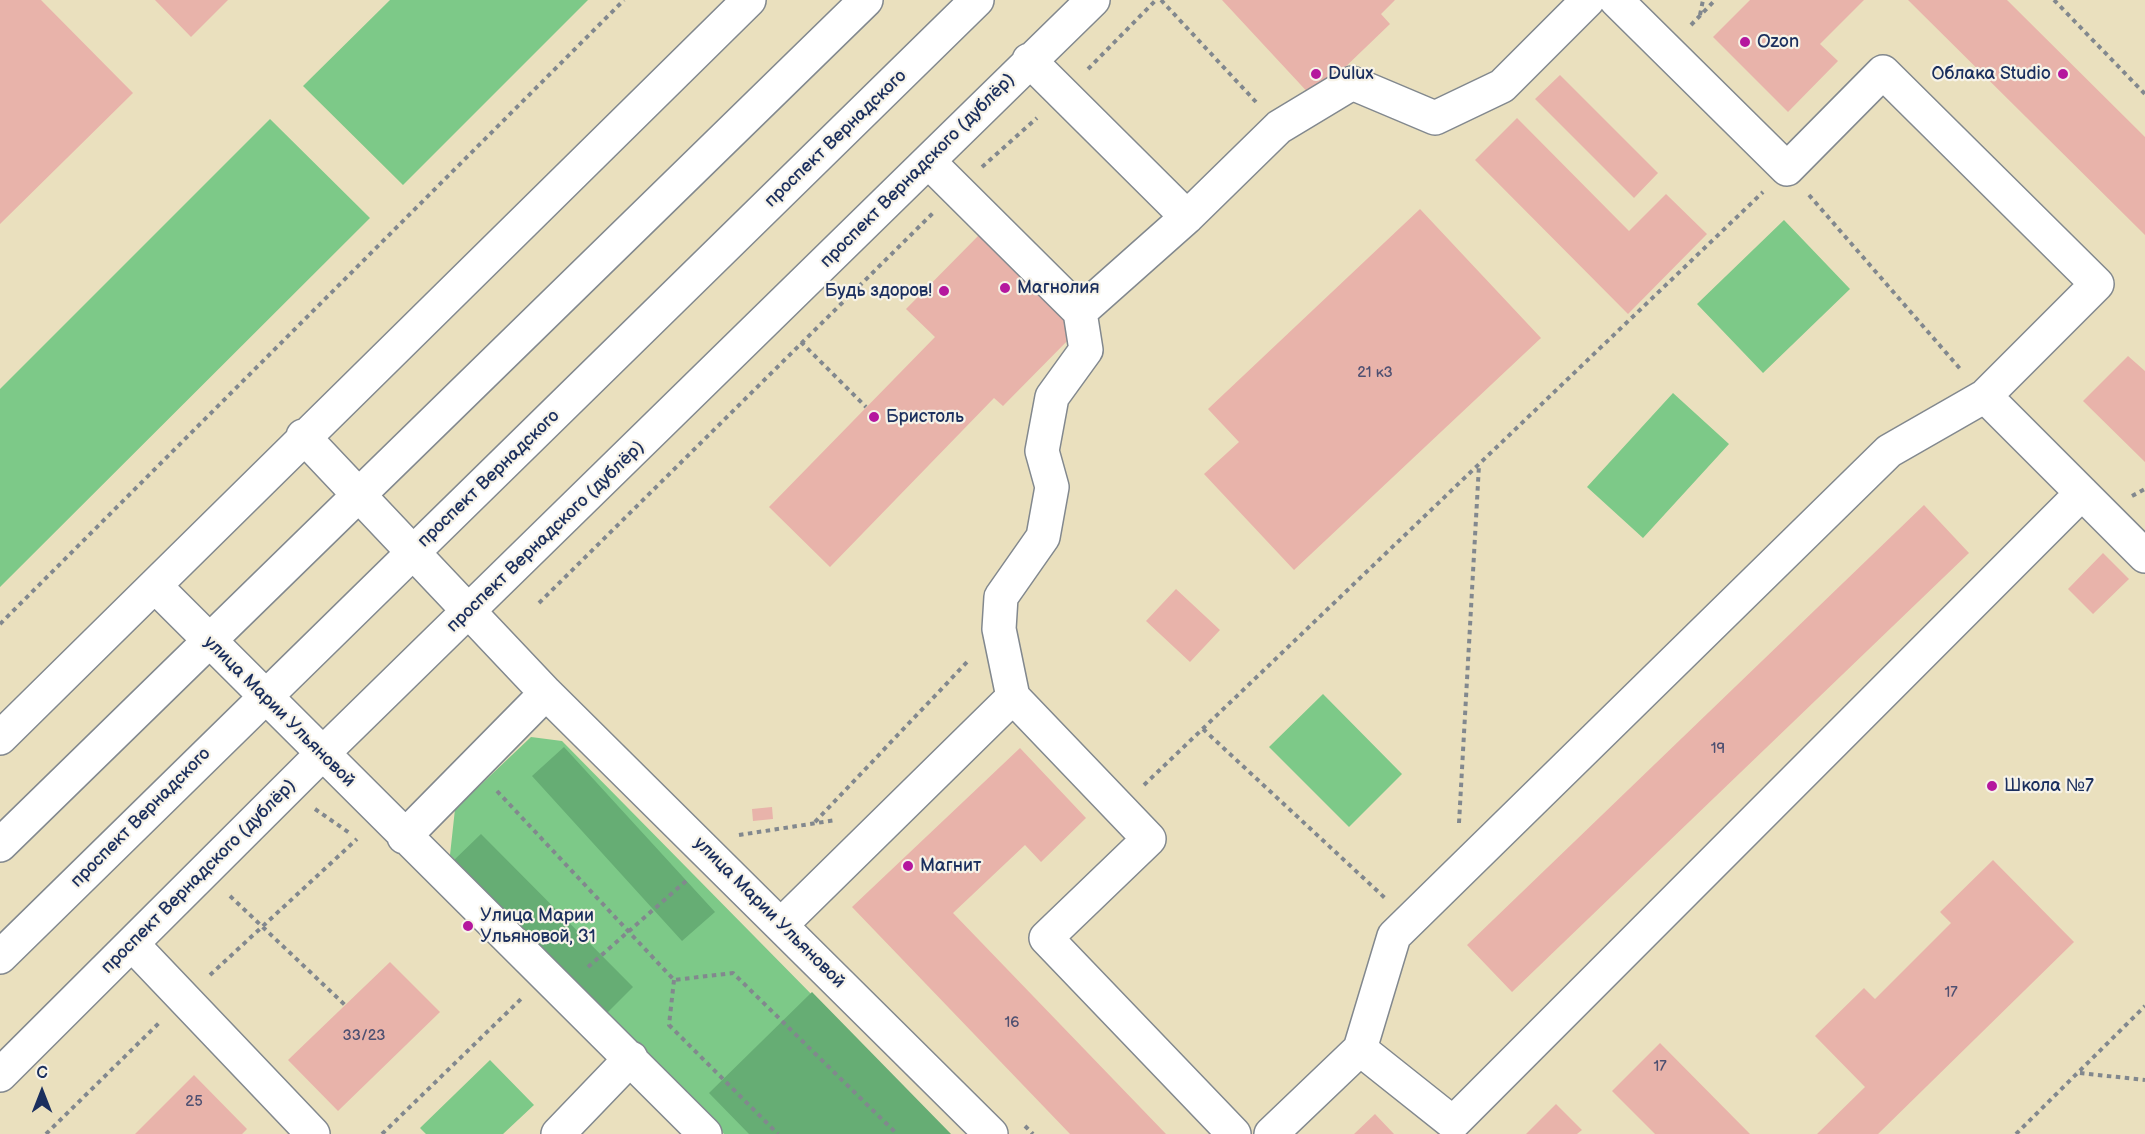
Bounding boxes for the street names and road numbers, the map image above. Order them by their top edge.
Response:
street label: проспект Вернадского [761,66,911,212]
street label: проспект Вернадского (дублёр) [816,69,1020,273]
street label: проспект Вернадского [414,406,564,552]
street label: проспект Вернадского (дублёр) [443,437,649,637]
street label: улица Марии Ульяновой [199,632,359,792]
street label: проспект Вернадского [67,744,215,892]
street label: проспект Вернадского (дублёр) [97,775,301,979]
street label: улица Марии Ульяновой [689,833,849,993]

